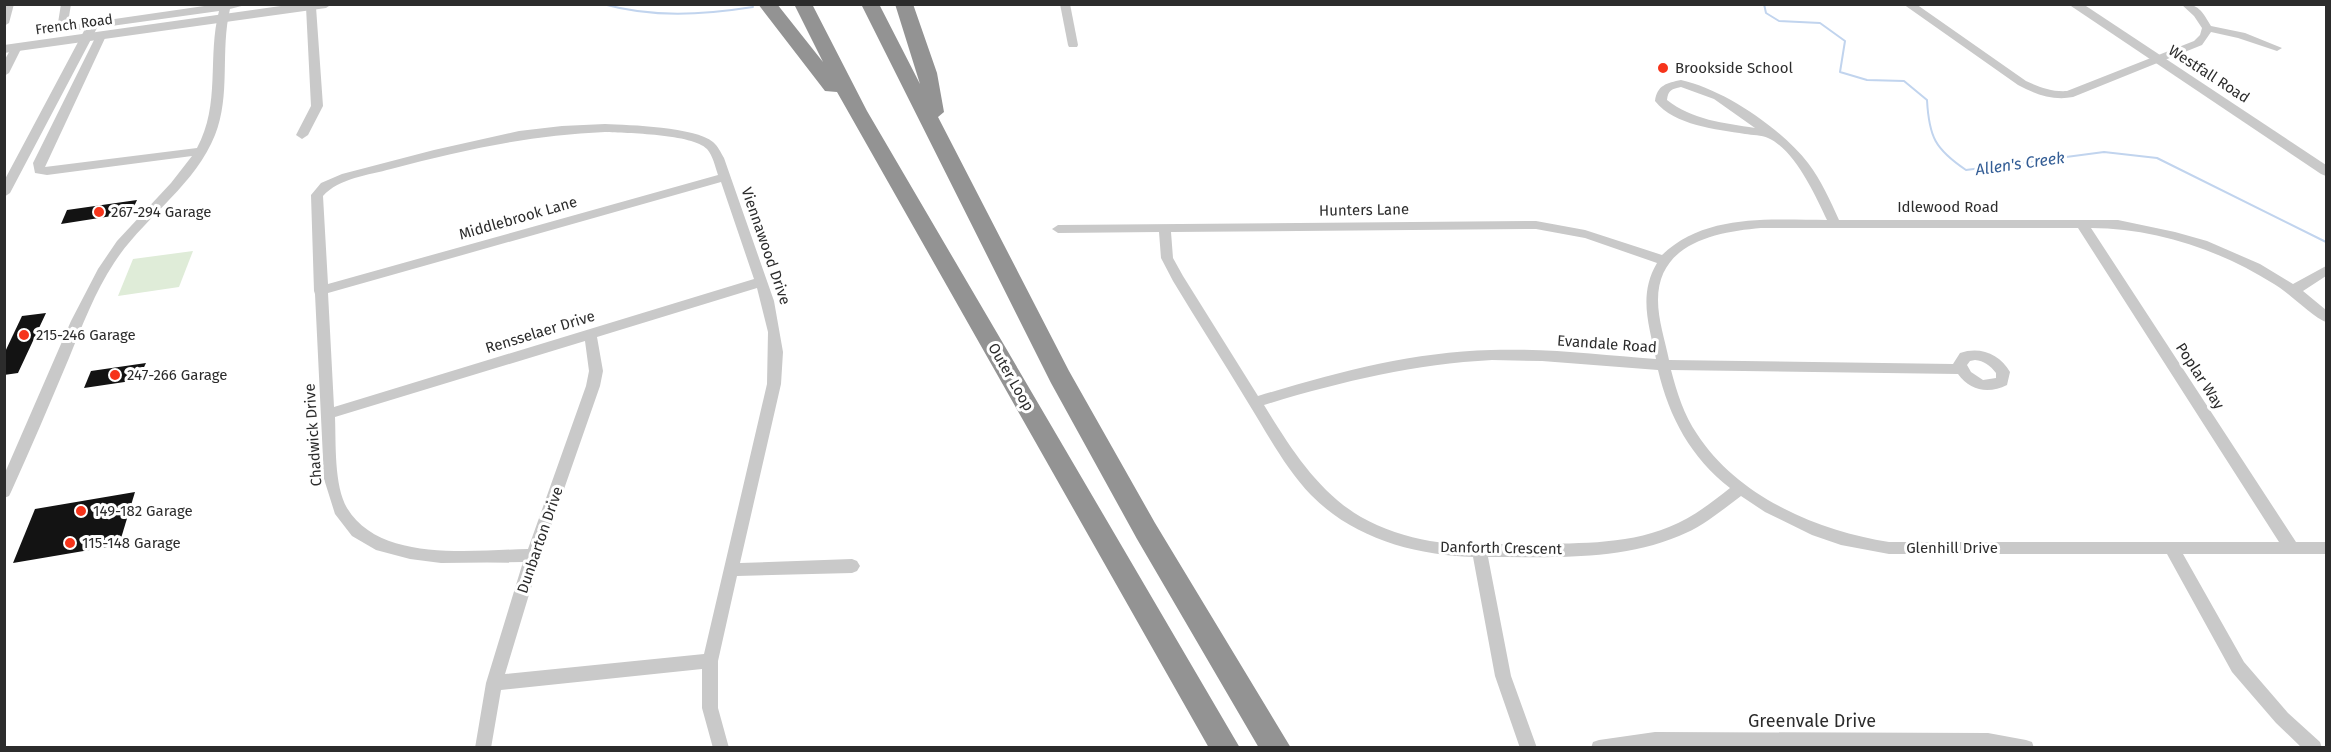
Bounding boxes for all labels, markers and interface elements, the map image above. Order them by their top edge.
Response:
street label: French Road [34,11,114,38]
street label: Westfall Road [2165,41,2253,107]
place label: Brookside School [1675,59,1794,77]
marker: Brookside School [1656,61,1670,75]
water label: Allen's Creek [1973,148,2066,179]
street label: Viennawood Drive [737,185,795,307]
street label: Middlebrook Lane [457,193,579,243]
street label: Idlewood Road [1897,198,1999,216]
street label: Hunters Lane [1319,200,1409,220]
place label: 267-294 Garage [111,203,211,221]
marker: 267-294 Garage [92,205,106,219]
street label: Rensselaer Drive [483,307,597,357]
place label: 215-246 Garage [36,326,136,344]
marker: 215-246 Garage [17,328,31,342]
street label: Evandale Road [1557,332,1657,356]
street label: Poplar Way [2172,339,2228,413]
street label: Outer Loop [984,340,1038,414]
place label: 247-266 Garage [127,366,227,384]
marker: 247-266 Garage [108,368,122,382]
street label: Chadwick Drive [300,383,326,487]
street label: Dunbarton Drive [513,484,567,596]
place label: 149-182 Garage [93,502,193,520]
marker: 149-182 Garage [74,504,88,518]
place label: 115-148 Garage [82,534,181,552]
marker: 115-148 Garage [63,536,77,550]
street label: Danforth Crescent [1440,538,1563,558]
street label: Glenhill Drive [1906,539,1998,557]
street label: Greenvale Drive [1748,710,1876,732]

